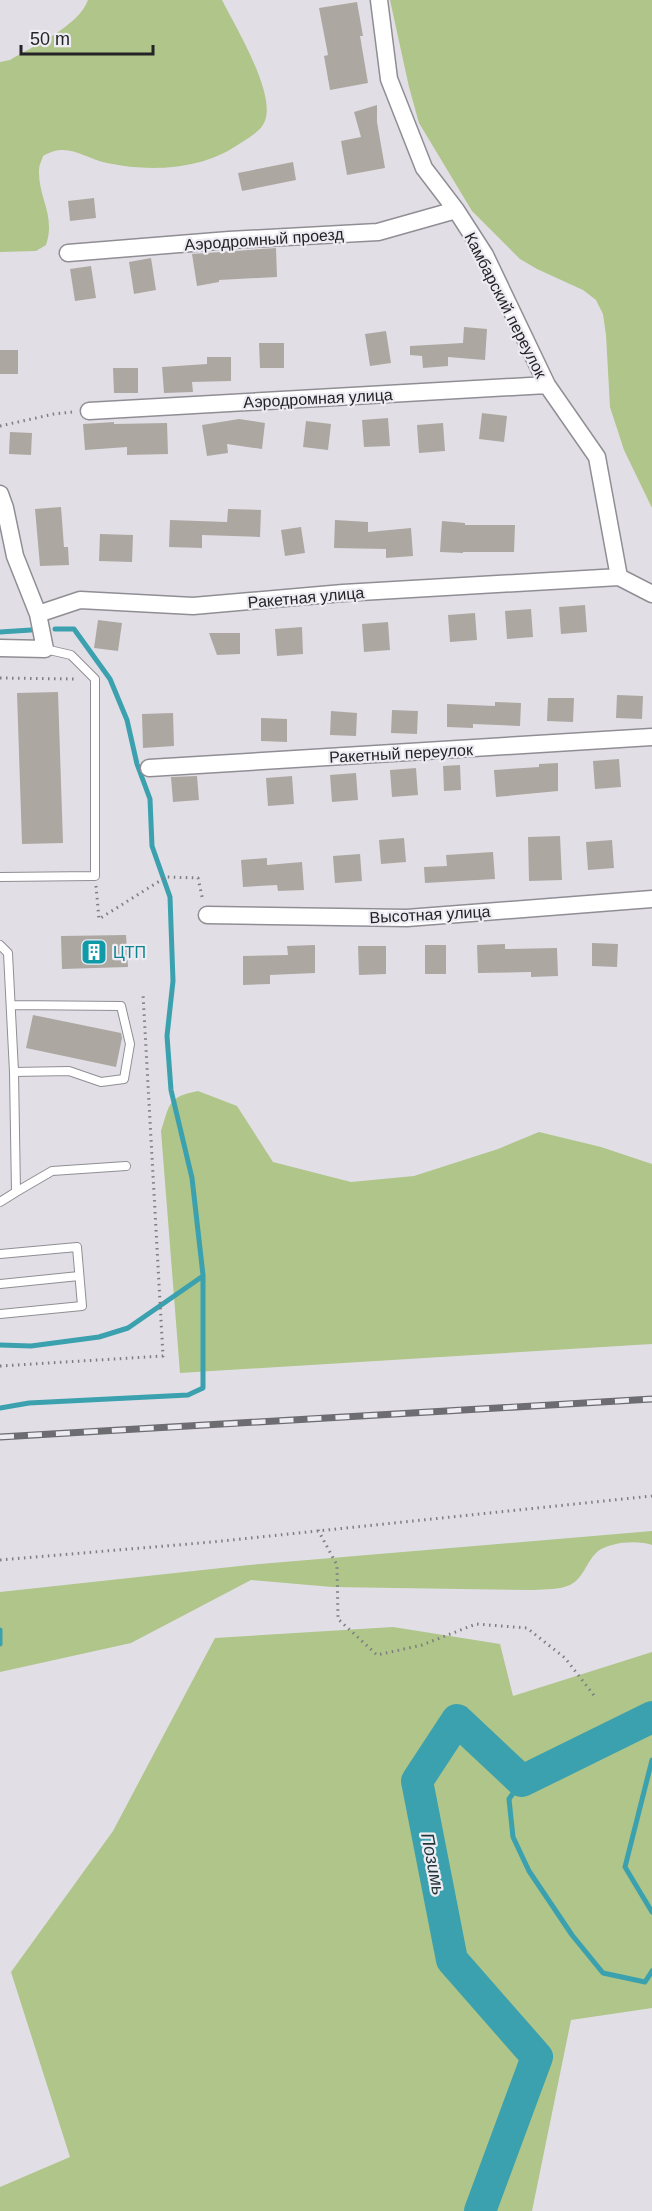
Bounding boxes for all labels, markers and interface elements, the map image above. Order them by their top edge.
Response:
scale bar [21,18,153,56]
text: 50 m [30,29,70,49]
street label: Аэродромный проезд [184,225,345,254]
street label: Камбарский переулок [461,230,550,382]
street label: Аэродромная улица [243,386,393,411]
street label: Ракетная улица [247,584,365,611]
street label: Ракетный переулок [329,741,474,766]
street label: Высотная улица [369,903,491,926]
building icon: ЦТП [79,937,109,967]
place label: ЦТП [113,944,146,961]
water label: Позимь [417,1831,449,1897]

